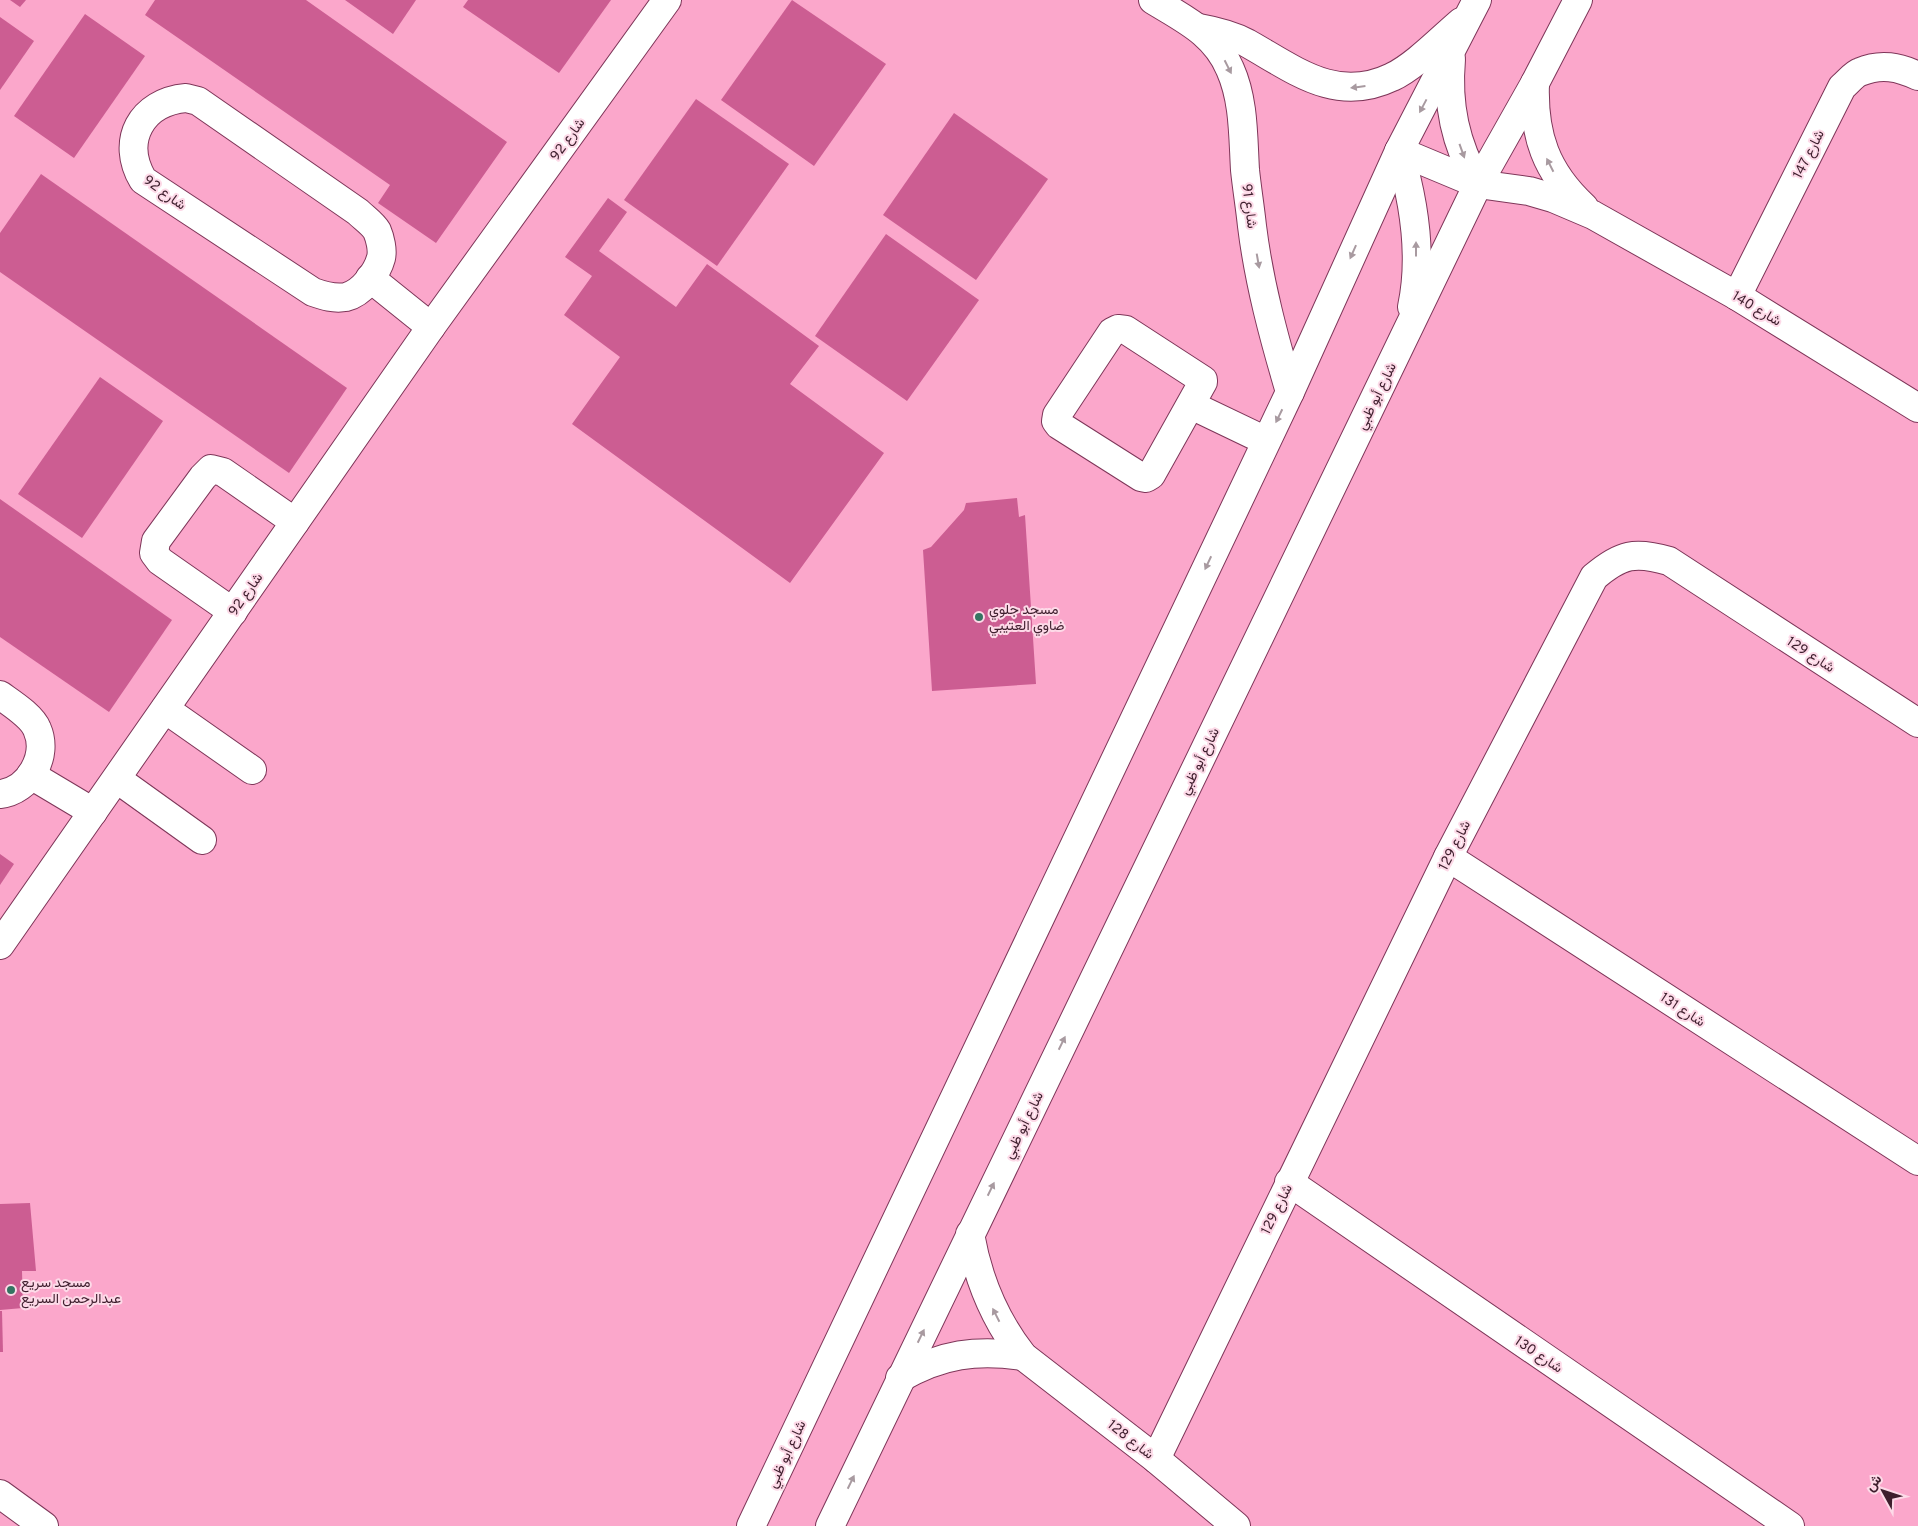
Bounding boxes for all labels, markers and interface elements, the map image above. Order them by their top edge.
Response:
one-way arrow [1224,59,1232,74]
one-way arrow [1349,83,1365,91]
one-way arrow [1419,98,1427,113]
street label: شارع 92 [547,115,590,165]
street label: شارع 147 [1790,128,1830,182]
one-way arrow [1458,144,1466,159]
one-way arrow [1546,158,1554,172]
street label: شارع 92 [139,172,189,215]
street label: شارع 91 [1236,183,1260,230]
one-way arrow [1412,241,1420,257]
one-way arrow [1349,245,1357,259]
one-way arrow [1254,253,1262,269]
street label: شارع 140 [1728,288,1784,331]
street label: شارع أبو ظبي [1354,360,1403,434]
one-way arrow [1274,409,1282,423]
one-way arrow [1204,555,1213,570]
street label: شارع 92 [225,570,268,620]
place label: مسجد جلوي ضاوي العتيبي [989,602,1065,637]
marker: مسجد جلوي ضاوي العتيبي [973,611,985,623]
street label: شارع 129 [1783,634,1837,678]
street label: شارع أبو ظبي [1177,725,1226,799]
street label: شارع 129 [1436,818,1476,874]
street label: شارع 131 [1656,989,1708,1032]
one-way arrow [1059,1036,1067,1050]
street label: شارع أبو ظبي [1001,1089,1050,1163]
one-way arrow [988,1182,996,1196]
street label: شارع 129 [1258,1182,1298,1238]
place label: مسجد سريع عبدالرحمن السريع [21,1275,121,1309]
marker: مسجد سريع عبدالرحمن السريع [5,1284,17,1296]
one-way arrow [992,1308,1000,1322]
one-way arrow [917,1328,925,1343]
street label: شارع 130 [1510,1333,1565,1378]
street label: شارع 128 [1103,1417,1157,1464]
street label: شارع أبو ظبي [764,1418,812,1492]
north arrow [1858,1466,1908,1516]
text: ش [1862,1472,1886,1496]
one-way arrow [847,1475,855,1489]

